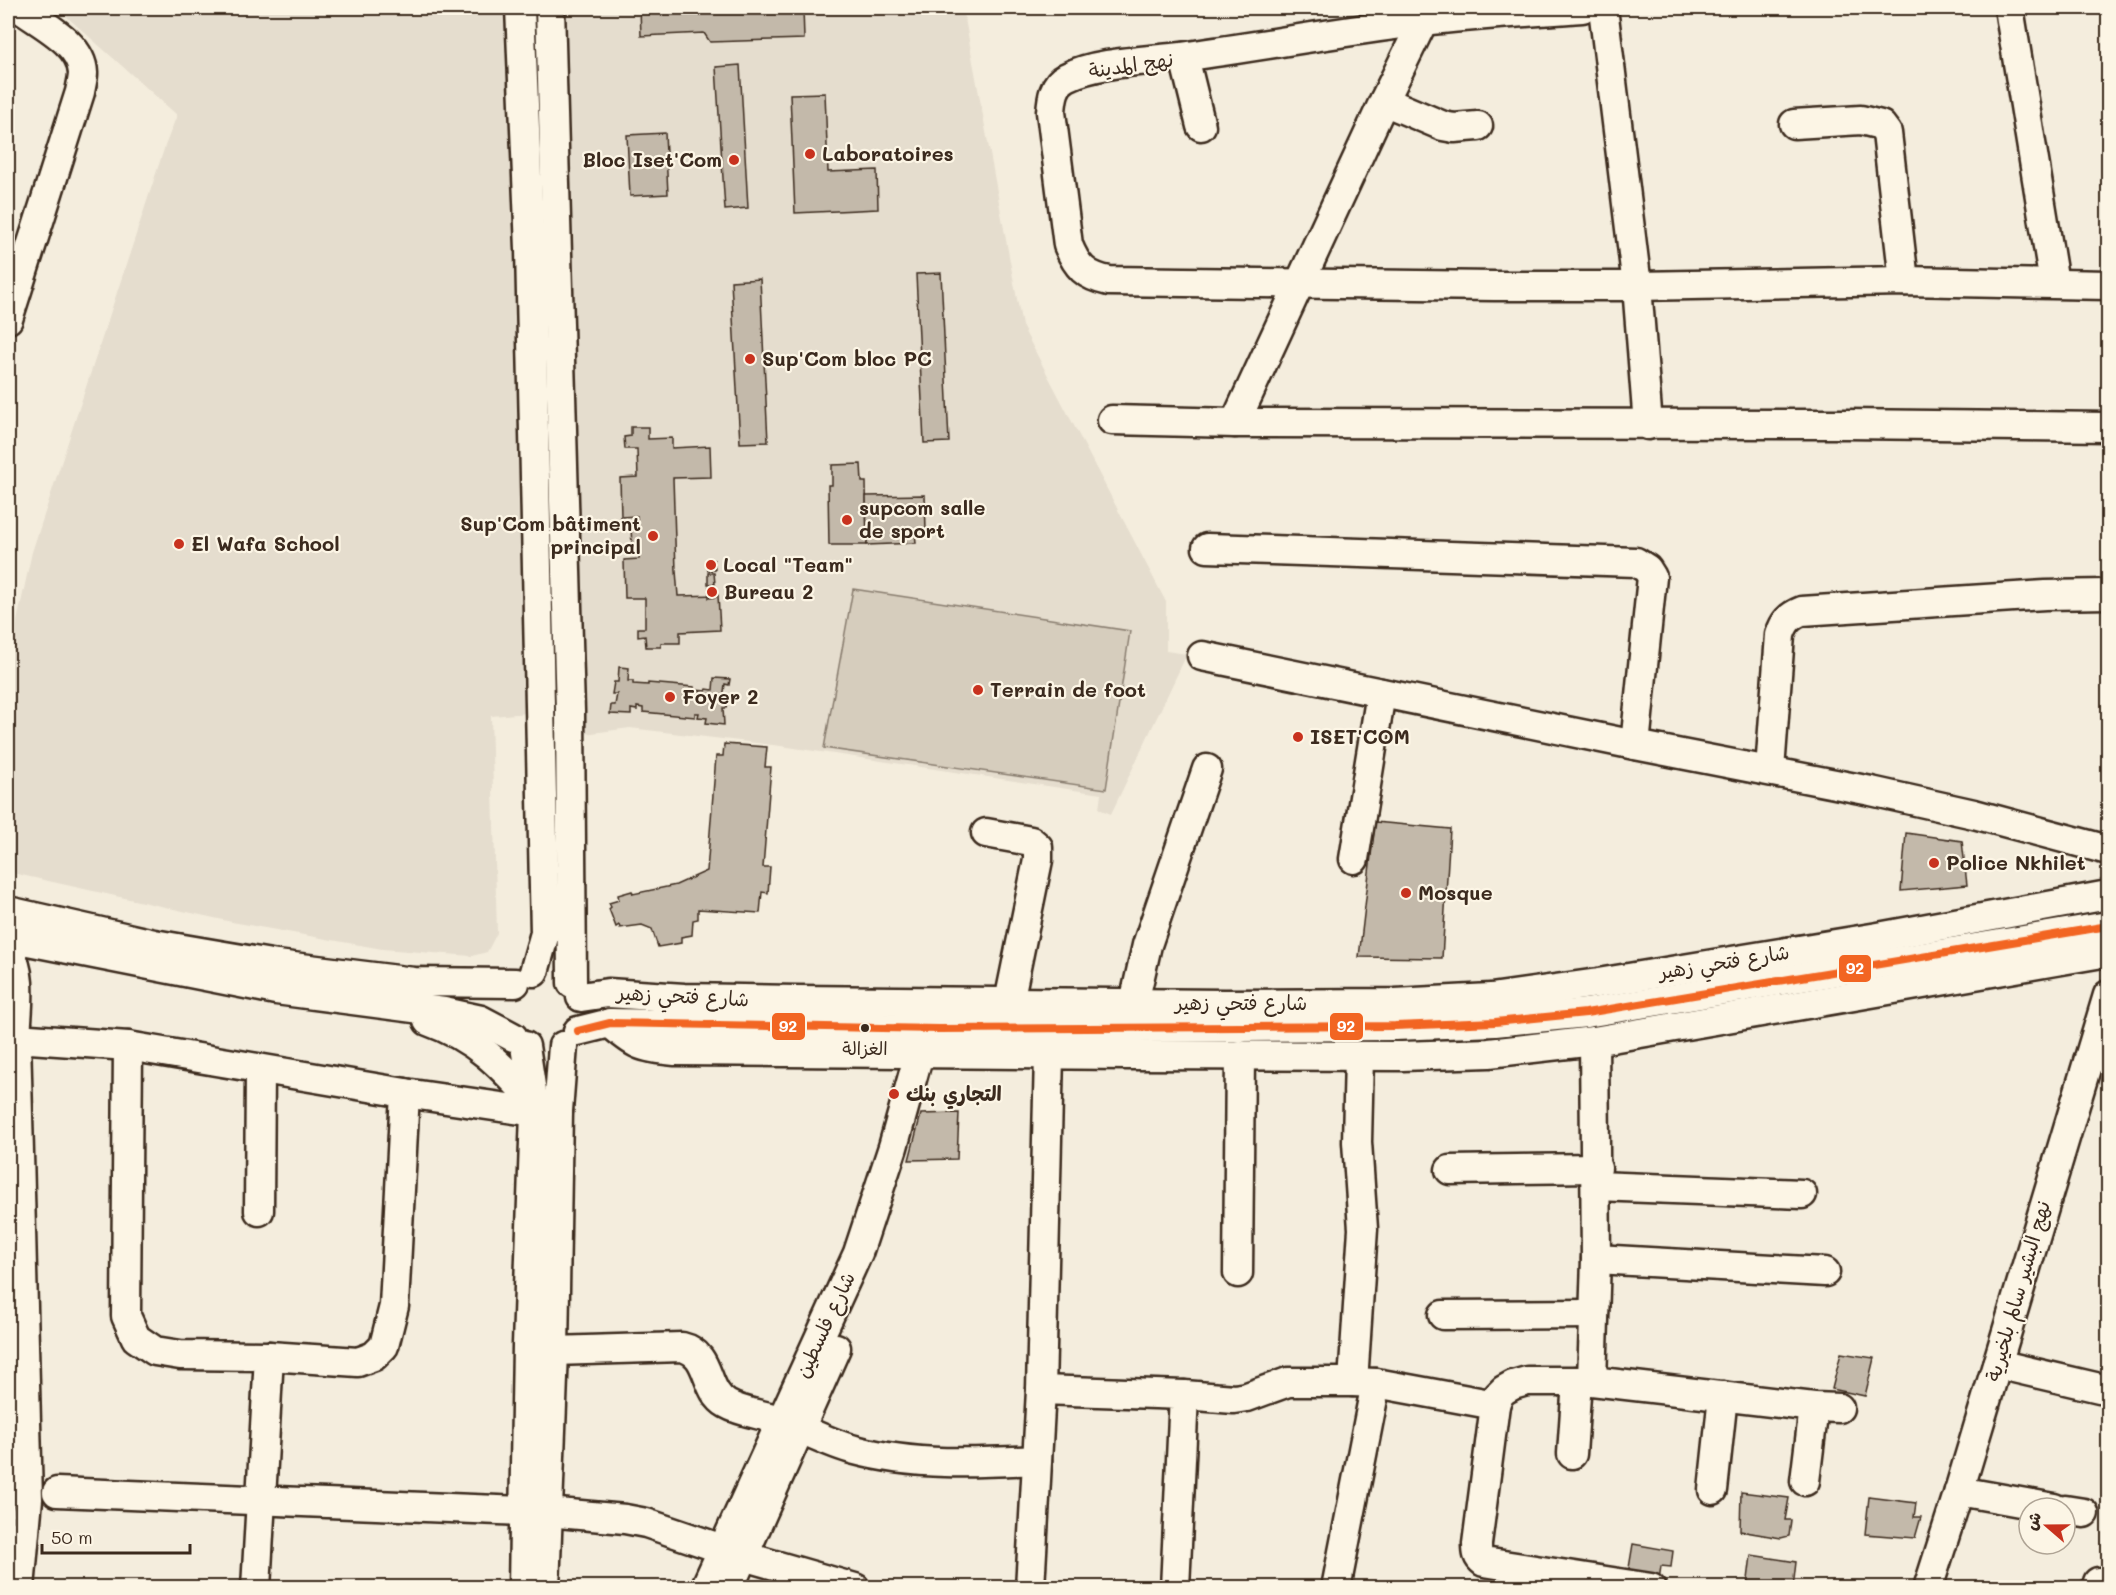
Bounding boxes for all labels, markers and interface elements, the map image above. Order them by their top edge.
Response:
street label: نهج المدينة [1087,45,1175,85]
place label: Laboratoires [822,140,954,166]
place label: Bloc Iset'Com [583,146,722,172]
marker: Laboratoires [803,147,817,161]
marker: Bloc Iset'Com [727,153,741,167]
place label: Sup'Com bloc PC [762,345,932,371]
marker: Sup'Com bloc PC [743,352,757,366]
place label: supcom salle de sport [859,494,985,543]
place label: Sup'Com bâtiment principal [460,510,641,559]
marker: supcom salle de sport [840,513,854,527]
marker: Sup'Com bâtiment principal [646,529,660,543]
place label: El Wafa School [191,530,340,556]
marker: El Wafa School [172,537,186,551]
place label: Local "Team" [723,551,853,577]
marker: Local "Team" [704,558,718,572]
place label: Bureau 2 [724,578,813,604]
marker: Bureau 2 [705,585,719,599]
place label: Terrain de foot [990,676,1146,702]
place label: Foyer 2 [682,683,759,709]
marker: Terrain de foot [971,683,985,697]
marker: Foyer 2 [663,690,677,704]
place label: ISET'COM [1310,723,1410,749]
marker: ISET'COM [1291,730,1305,744]
place label: Police Nkhilet [1946,849,2086,875]
marker: Police Nkhilet [1927,856,1941,870]
place label: Mosque [1418,879,1493,905]
marker: Mosque [1399,886,1413,900]
street label: شارع فتحي زهير [1655,938,1792,990]
line badge: 92 [1838,954,1872,983]
text: 92 [1846,957,1864,978]
street label: شارع فتحي زهير [614,978,750,1017]
street label: شارع فتحي زهير [1173,989,1307,1021]
line badge: 92 [771,1012,806,1041]
line badge: 92 [1329,1012,1364,1041]
text: 92 [779,1015,797,1036]
text: 92 [1337,1015,1355,1036]
marker: الغزالة [859,1022,871,1034]
place label: الغزالة [842,1036,888,1060]
place label: التجاري بنك [906,1080,1002,1110]
marker: التجاري بنك [887,1087,901,1101]
street label: نهج البشير سالم بلخيرية [1979,1197,2058,1385]
street label: شارع فلسطين [788,1267,862,1383]
north arrow [2017,1496,2077,1556]
text: ش [2020,1509,2045,1533]
scale bar [42,1517,190,1555]
text: 50 m [51,1525,93,1549]

